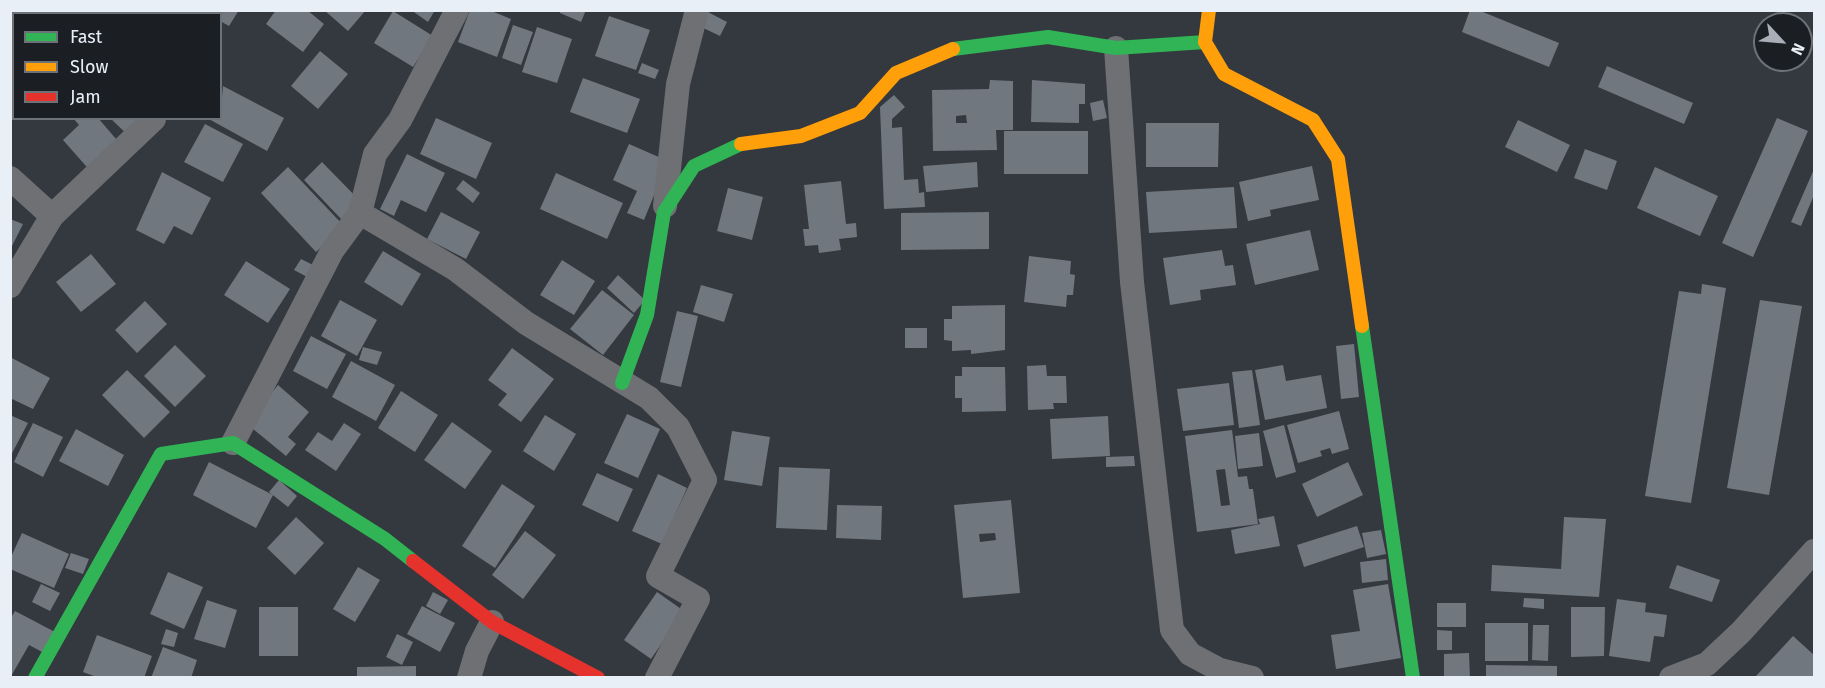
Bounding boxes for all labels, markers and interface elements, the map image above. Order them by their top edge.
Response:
legend [12,12,222,120]
north arrow [1753,12,1813,72]
text: Fast [70,26,102,48]
text: N [1787,40,1809,58]
text: Slow [70,56,108,78]
text: Jam [70,86,101,108]

